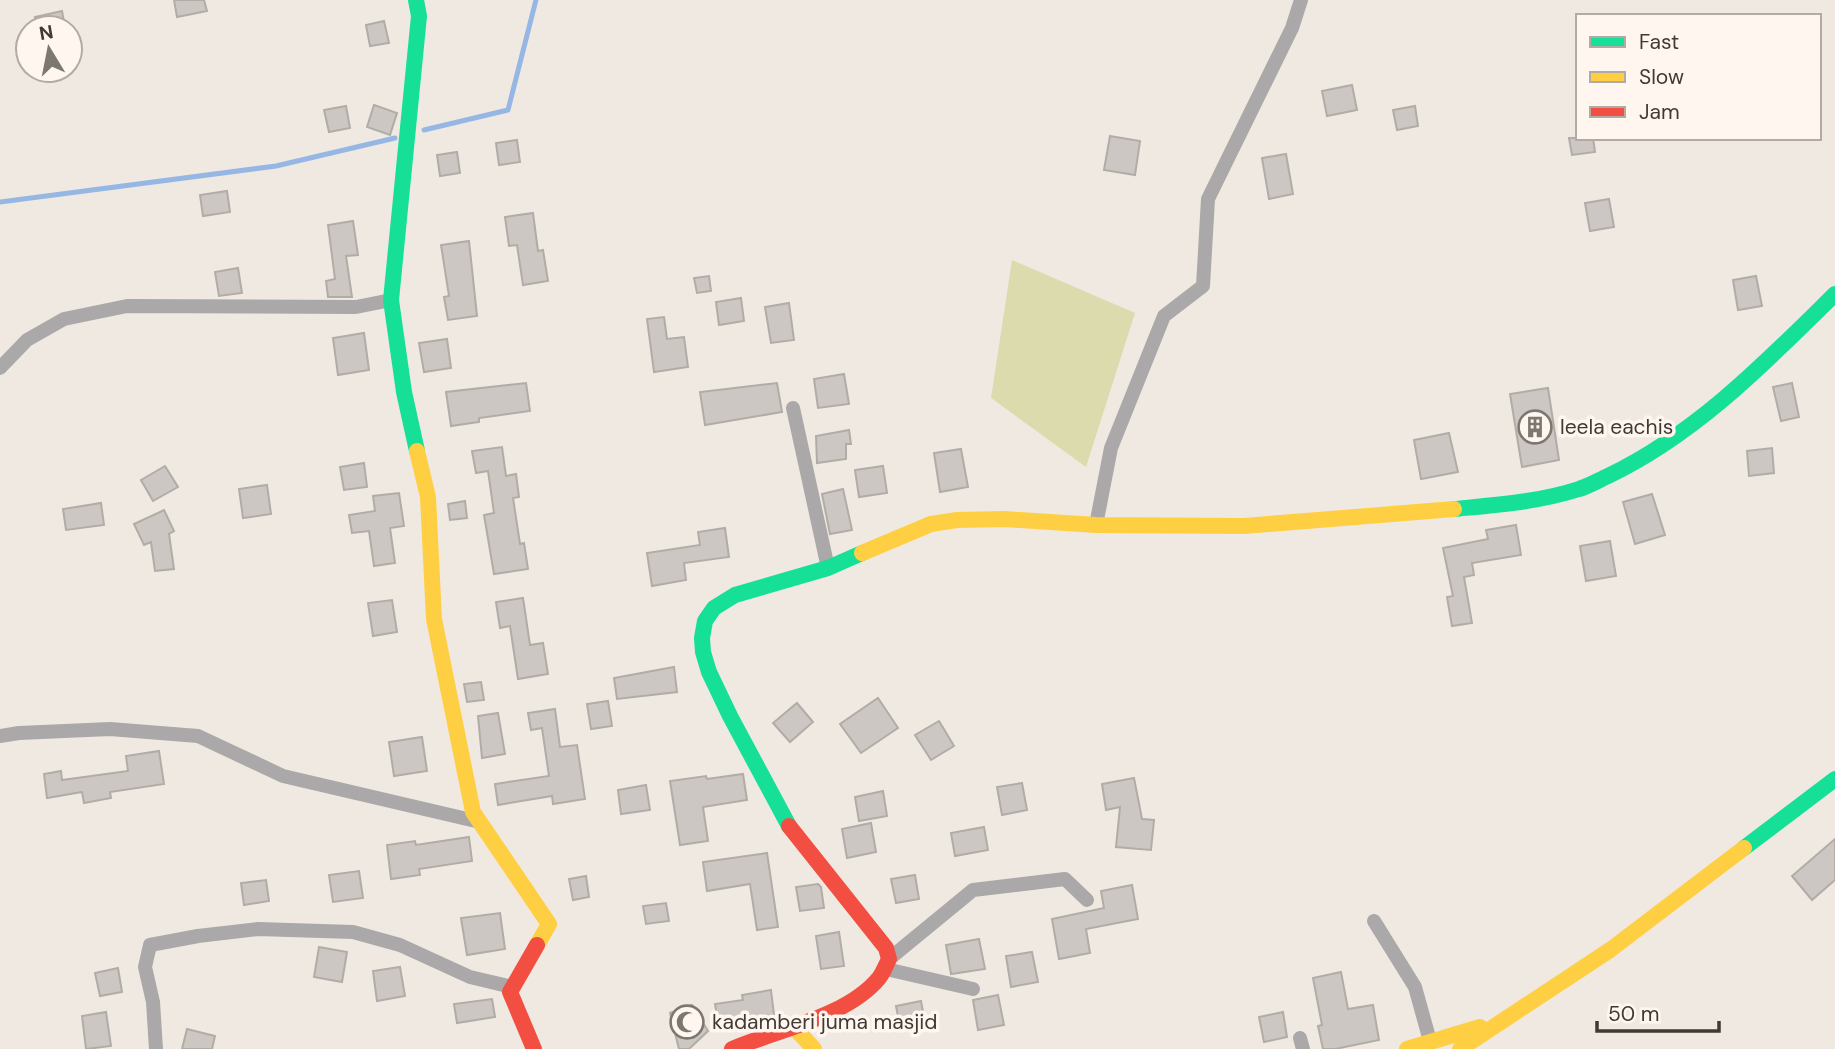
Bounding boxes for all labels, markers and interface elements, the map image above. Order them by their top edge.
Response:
north arrow [14,14,84,84]
legend [1576,14,1821,140]
text: N [37,19,55,46]
text: Fast [1639,28,1679,56]
text: Slow [1639,63,1684,91]
text: Jam [1639,98,1680,126]
building icon: leela eachis [1516,408,1554,446]
place label: leela eachis [1560,413,1673,441]
scale bar [1597,990,1720,1034]
text: 50 m [1608,1000,1659,1028]
mosque icon: kadamberi juma masjid [668,1003,706,1041]
place label: kadamberi juma masjid [712,1008,938,1036]

